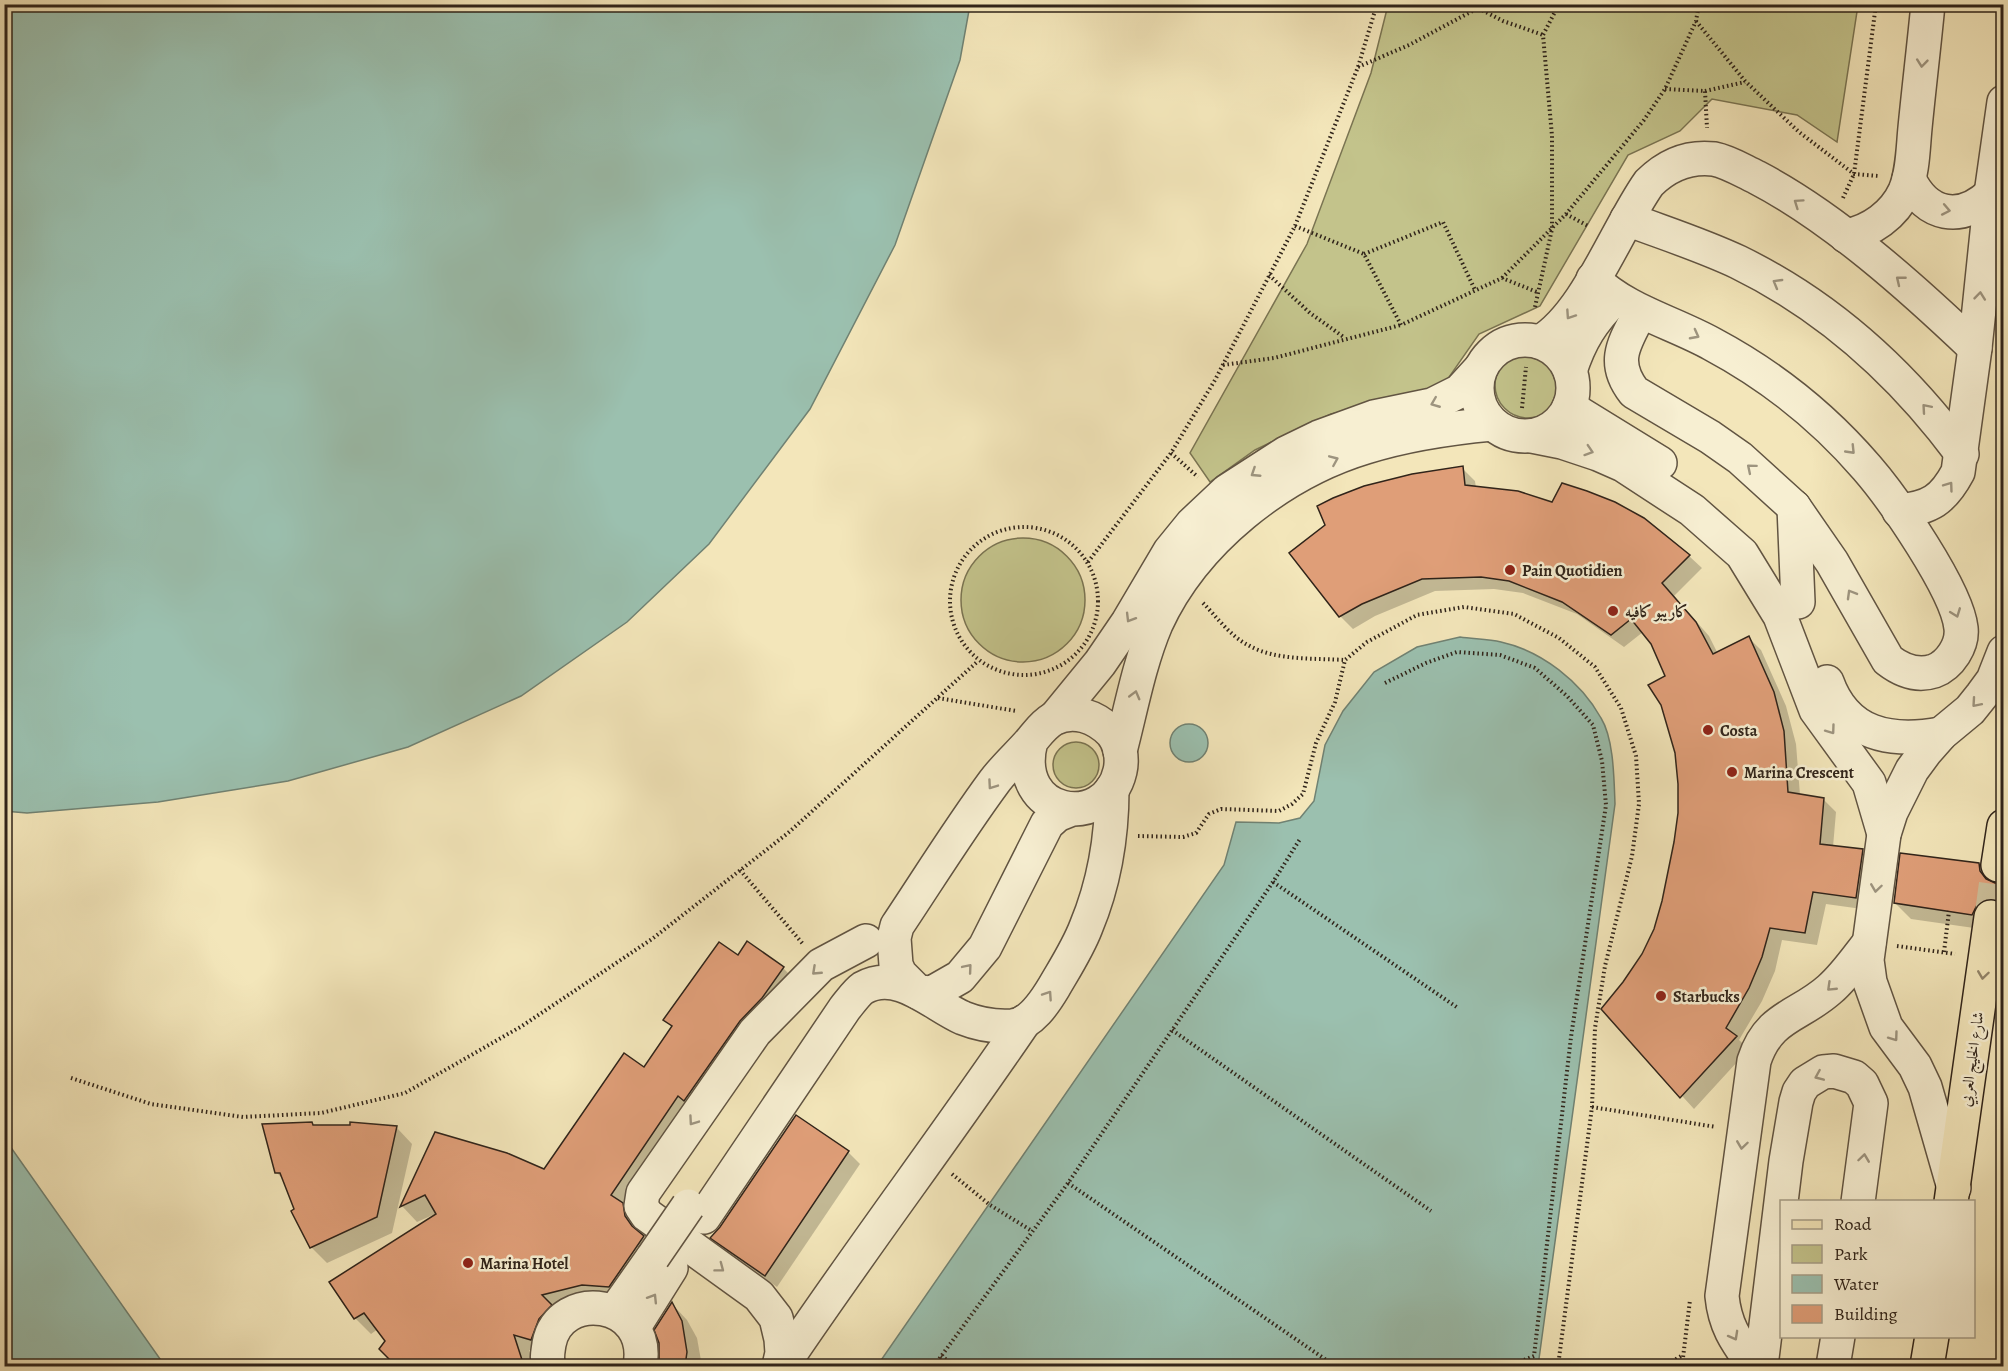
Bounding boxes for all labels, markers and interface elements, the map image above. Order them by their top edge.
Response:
one-way arrow [1916,58,1929,67]
one-way arrow [1794,199,1805,210]
one-way arrow [1941,203,1951,216]
one-way arrow [1896,277,1907,288]
one-way arrow [1773,279,1783,290]
one-way arrow [1973,291,1986,300]
one-way arrow [1566,308,1577,319]
one-way arrow [1689,328,1699,339]
one-way arrow [1431,396,1442,408]
one-way arrow [1922,404,1933,415]
one-way arrow [1843,443,1854,454]
one-way arrow [1583,444,1594,456]
one-way arrow [1327,455,1338,467]
one-way arrow [1747,464,1758,475]
one-way arrow [1251,465,1261,477]
one-way arrow [1942,482,1953,493]
place label: Pain Quotidien [1522,560,1623,582]
marker: Pain Quotidien [1503,563,1517,577]
one-way arrow [1847,590,1859,600]
place label: كاريبو كافيه [1625,601,1688,623]
marker: كاريبو كافيه [1606,604,1620,618]
one-way arrow [1949,607,1961,618]
one-way arrow [1125,612,1137,622]
one-way arrow [1128,690,1140,700]
one-way arrow [1972,696,1983,707]
place label: Costa [1720,720,1758,742]
marker: Costa [1701,723,1715,737]
one-way arrow [1823,723,1834,734]
place label: Marina Crescent [1744,762,1855,784]
marker: Marina Crescent [1725,765,1739,779]
one-way arrow [988,778,999,789]
one-way arrow [1871,884,1883,893]
one-way arrow [812,964,822,975]
one-way arrow [961,964,972,975]
one-way arrow [1977,971,1990,980]
one-way arrow [1828,980,1838,991]
place label: Starbucks [1673,986,1740,1008]
marker: Starbucks [1654,989,1668,1003]
one-way arrow [1041,990,1052,1001]
street label: شارع الخليج العربي [1954,1010,1993,1108]
one-way arrow [1886,1031,1897,1042]
one-way arrow [1815,1069,1826,1081]
one-way arrow [689,1115,700,1126]
one-way arrow [1737,1140,1749,1149]
one-way arrow [1857,1153,1869,1162]
legend [1780,1200,1975,1338]
text: Road [1834,1212,1872,1236]
text: Park [1834,1242,1868,1266]
place label: Marina Hotel [480,1253,569,1275]
marker: Marina Hotel [461,1256,475,1270]
one-way arrow [713,1260,724,1271]
text: Water [1833,1272,1879,1296]
one-way arrow [645,1294,657,1304]
text: Building [1834,1302,1898,1326]
one-way arrow [1726,1330,1738,1340]

